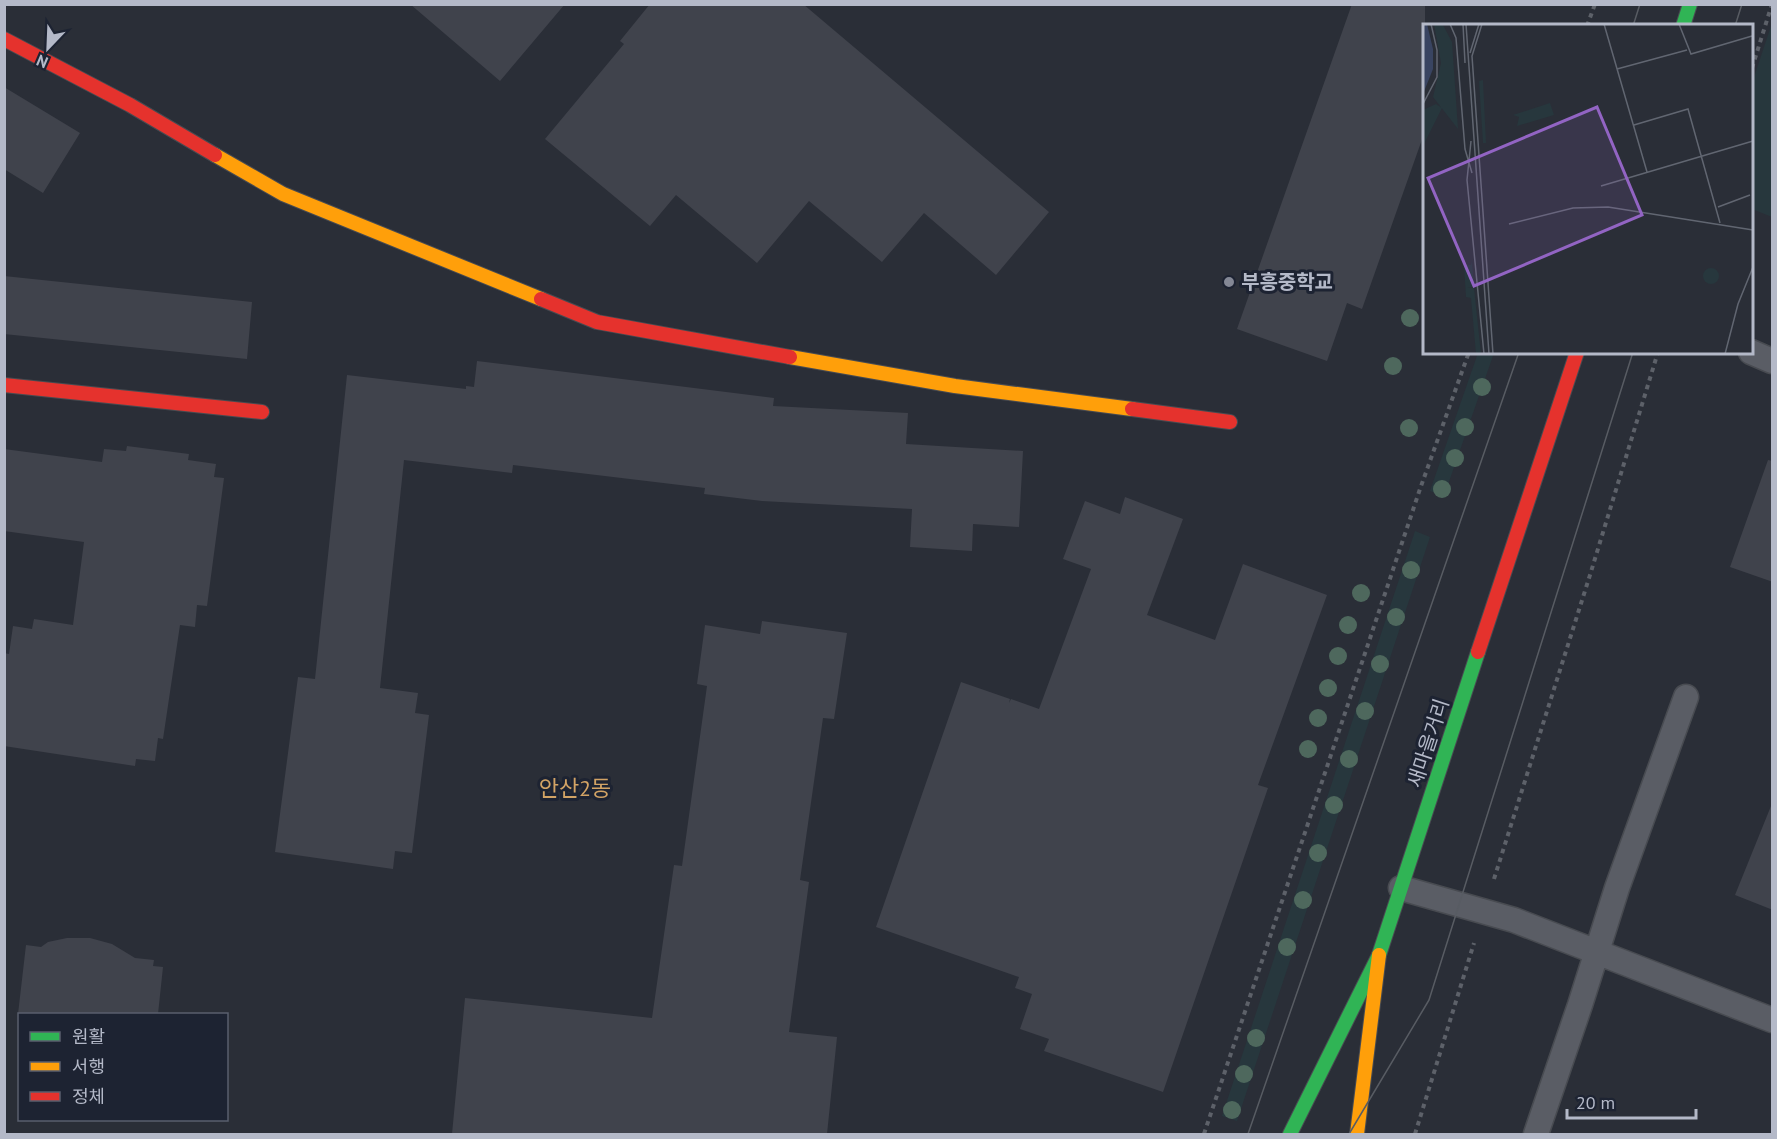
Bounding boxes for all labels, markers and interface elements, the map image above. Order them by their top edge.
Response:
north arrow [18,18,78,78]
inset map [1423,24,1753,354]
text: N [33,51,51,73]
place label: 부흥중학교 [1241,269,1333,295]
marker: 부흥중학교 [1222,275,1236,289]
street label: 새마을거리 [1401,695,1455,791]
district label: 안산2동 [539,774,611,802]
legend [18,1013,228,1121]
text: 원활 [72,1025,105,1048]
text: 서행 [72,1055,105,1078]
scale bar [1567,1082,1696,1120]
text: 정체 [72,1085,105,1108]
text: 20 m [1576,1091,1615,1114]

